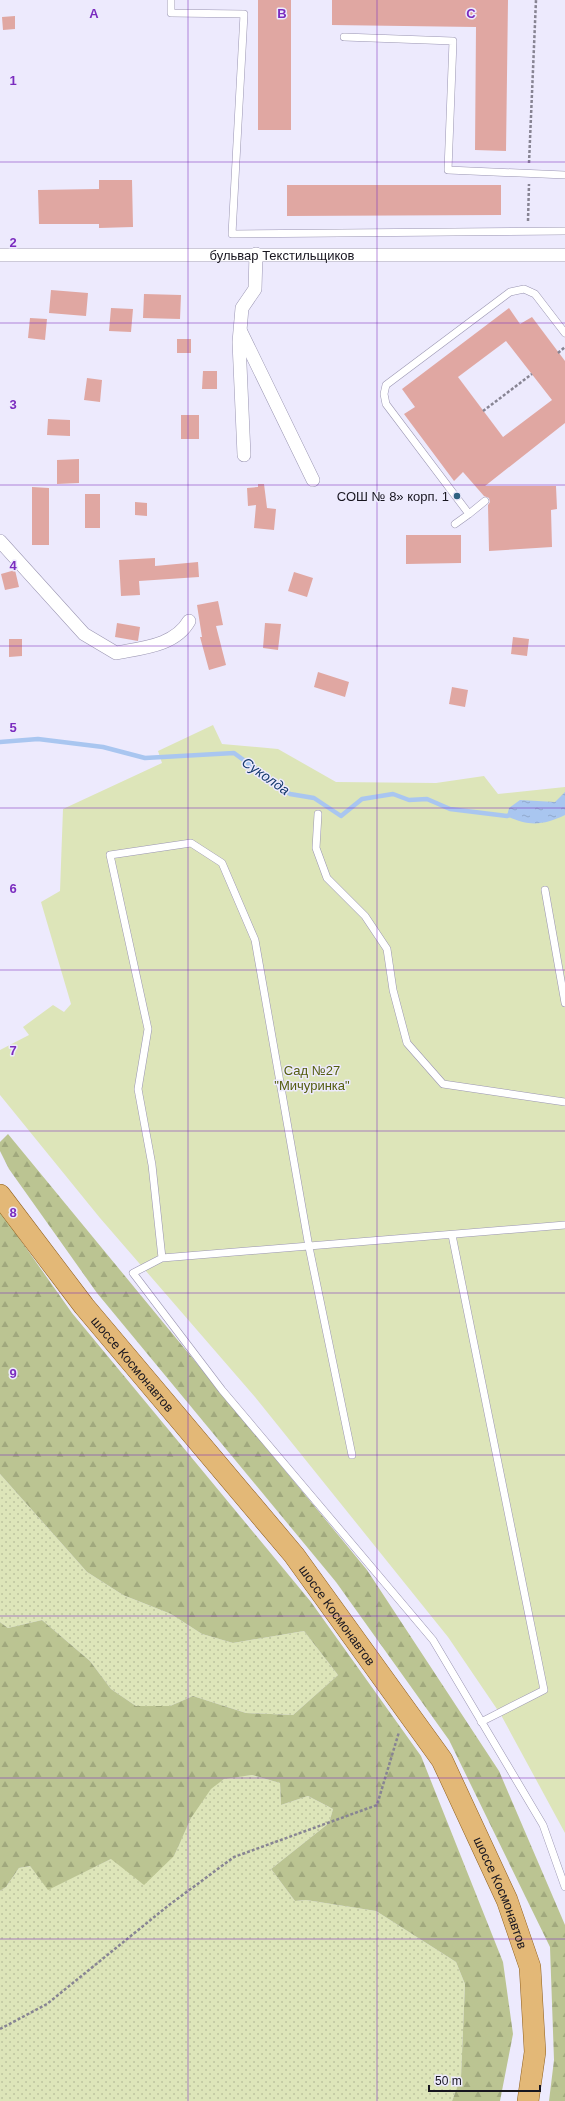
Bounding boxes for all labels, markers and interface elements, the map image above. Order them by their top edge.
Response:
text: A [89,6,99,21]
text: B [277,6,287,21]
text: C [466,6,476,21]
text: 1 [9,73,17,88]
text: 2 [9,235,17,250]
street label: бульвар Текстильщиков [210,248,355,263]
text: 3 [9,397,17,412]
place label: СОШ № 8» корп. 1 [337,489,449,504]
marker: СОШ № 8» корп. 1 [452,491,462,501]
text: 4 [9,558,17,573]
text: 5 [9,720,17,735]
water label: Суколда [239,754,293,798]
text: 6 [9,881,17,896]
text: 7 [9,1043,17,1058]
park label: Сад №27 "Мичуринка" [274,1063,350,1093]
text: 8 [9,1205,17,1220]
street label: шоссе Космонавтов [88,1313,177,1415]
text: 9 [9,1366,17,1381]
street label: шоссе Космонавтов [296,1562,379,1668]
street label: шоссе Космонавтов [471,1834,531,1951]
scale bar [429,2067,540,2093]
text: 50 m [435,2074,462,2088]

